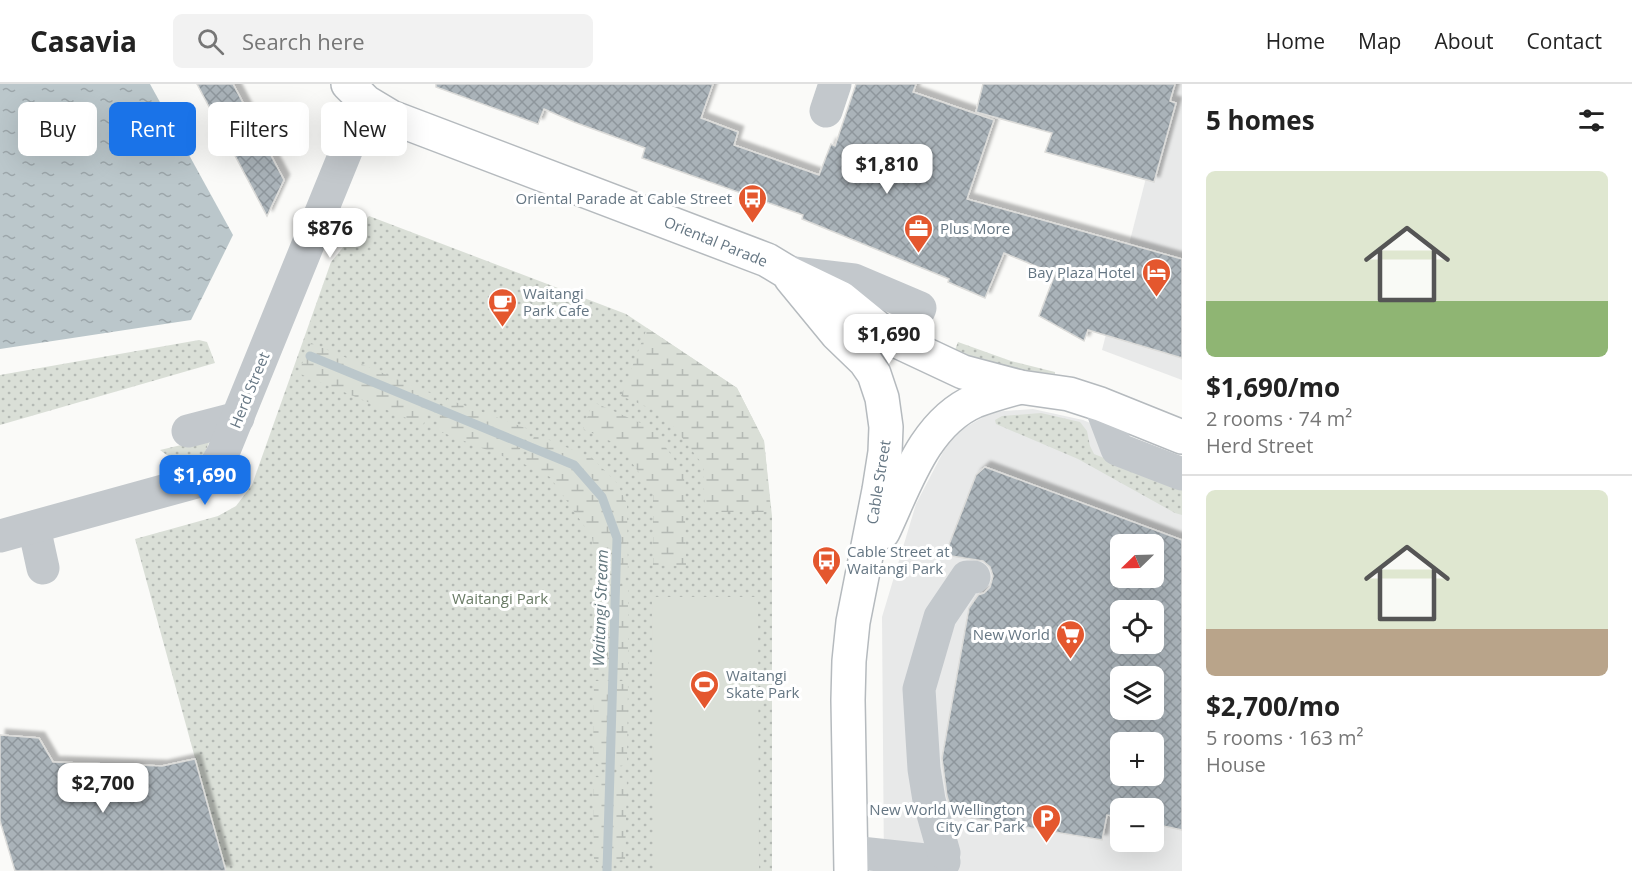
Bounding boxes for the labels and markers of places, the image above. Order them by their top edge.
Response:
pin: $1,810 [838,144,936,195]
bus stop icon: Oriental Parade at Cable Street [737,182,769,224]
place label: Oriental Parade at Cable Street [516,188,732,208]
pin: $876 [294,208,366,259]
office icon: Plus More [903,212,935,254]
place label: Plus More [940,218,1010,238]
hotel icon: Bay Plaza Hotel [1140,256,1172,298]
place label: Bay Plaza Hotel [1028,262,1135,282]
place label: Waitangi Park Cafe [523,283,590,320]
cafe icon: Waitangi Park Cafe [486,286,518,328]
pin: $1,690 [840,314,938,365]
pin: $1,690 [156,455,254,506]
place label: Cable Street at Waitangi Park [847,541,950,578]
bus stop icon: Cable Street at Waitangi Park [810,544,842,586]
supermarket icon: New World [1055,618,1087,660]
place label: New World [973,624,1050,644]
place label: Waitangi Skate Park [726,665,800,702]
sports icon: Waitangi Skate Park [689,668,721,710]
pin: $2,700 [54,763,152,814]
place label: New World Wellington City Car Park [869,799,1025,836]
parking icon: New World Wellington City Car Park [1030,802,1062,844]

